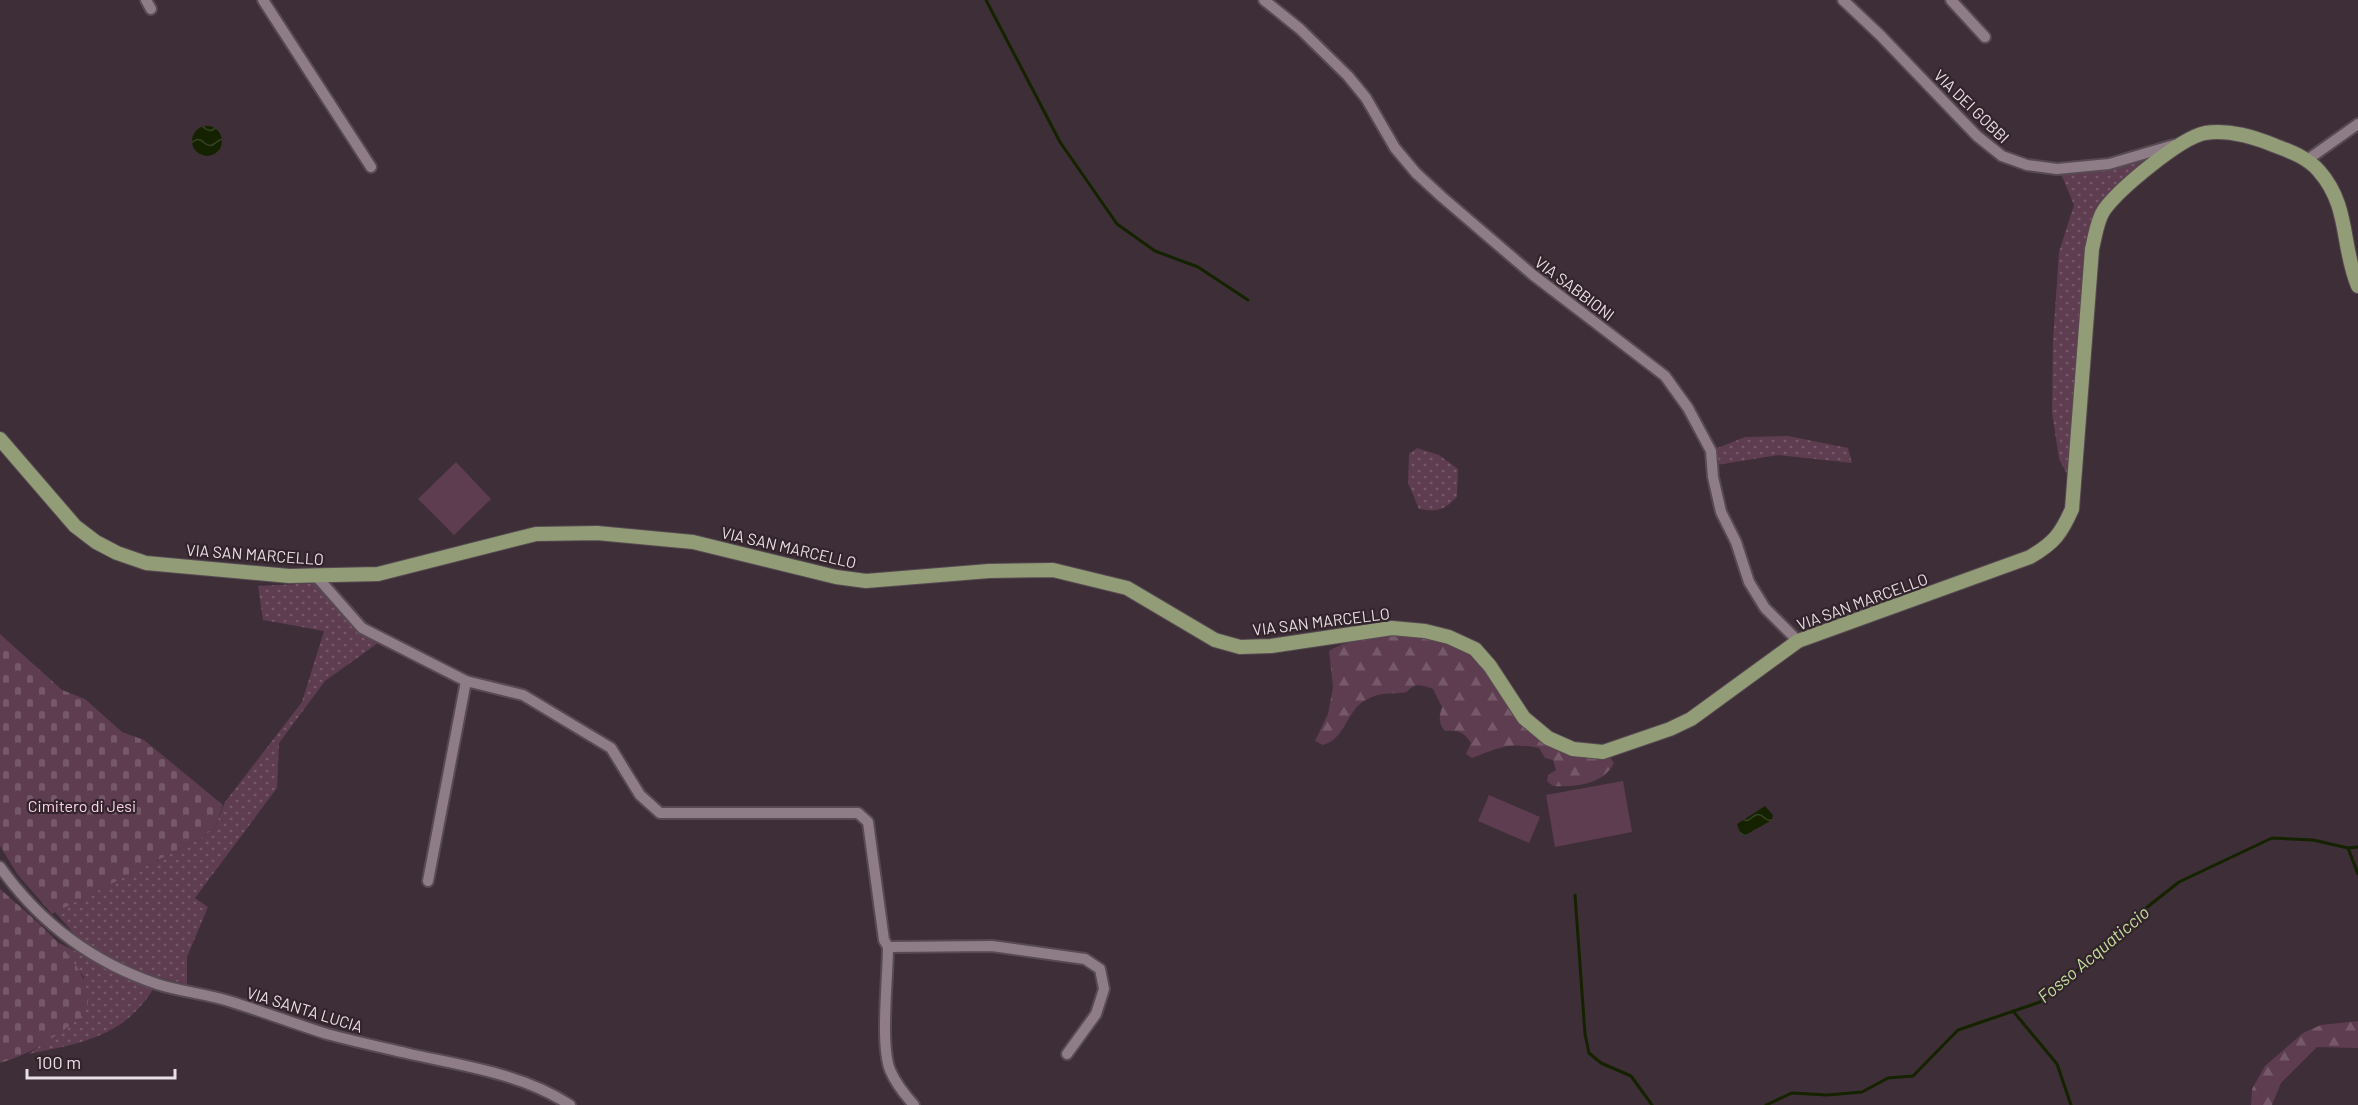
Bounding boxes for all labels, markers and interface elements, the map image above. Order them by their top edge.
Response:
street label: VIA DEI GOBBI [1930,65,2014,147]
street label: VIA SABBIONI [1531,252,1619,324]
street label: VIA SAN MARCELLO [720,522,858,572]
street label: VIA SAN MARCELLO [186,540,324,568]
street label: VIA SAN MARCELLO [1794,568,1930,634]
street label: VIA SAN MARCELLO [1251,603,1391,639]
park label: Cimitero di Jesi [28,796,136,815]
water label: Fosso Acquaticcio [2033,901,2153,1007]
street label: VIA SANTA LUCIA [245,982,366,1036]
scale bar [27,1042,176,1080]
text: 100 m [36,1051,81,1073]

